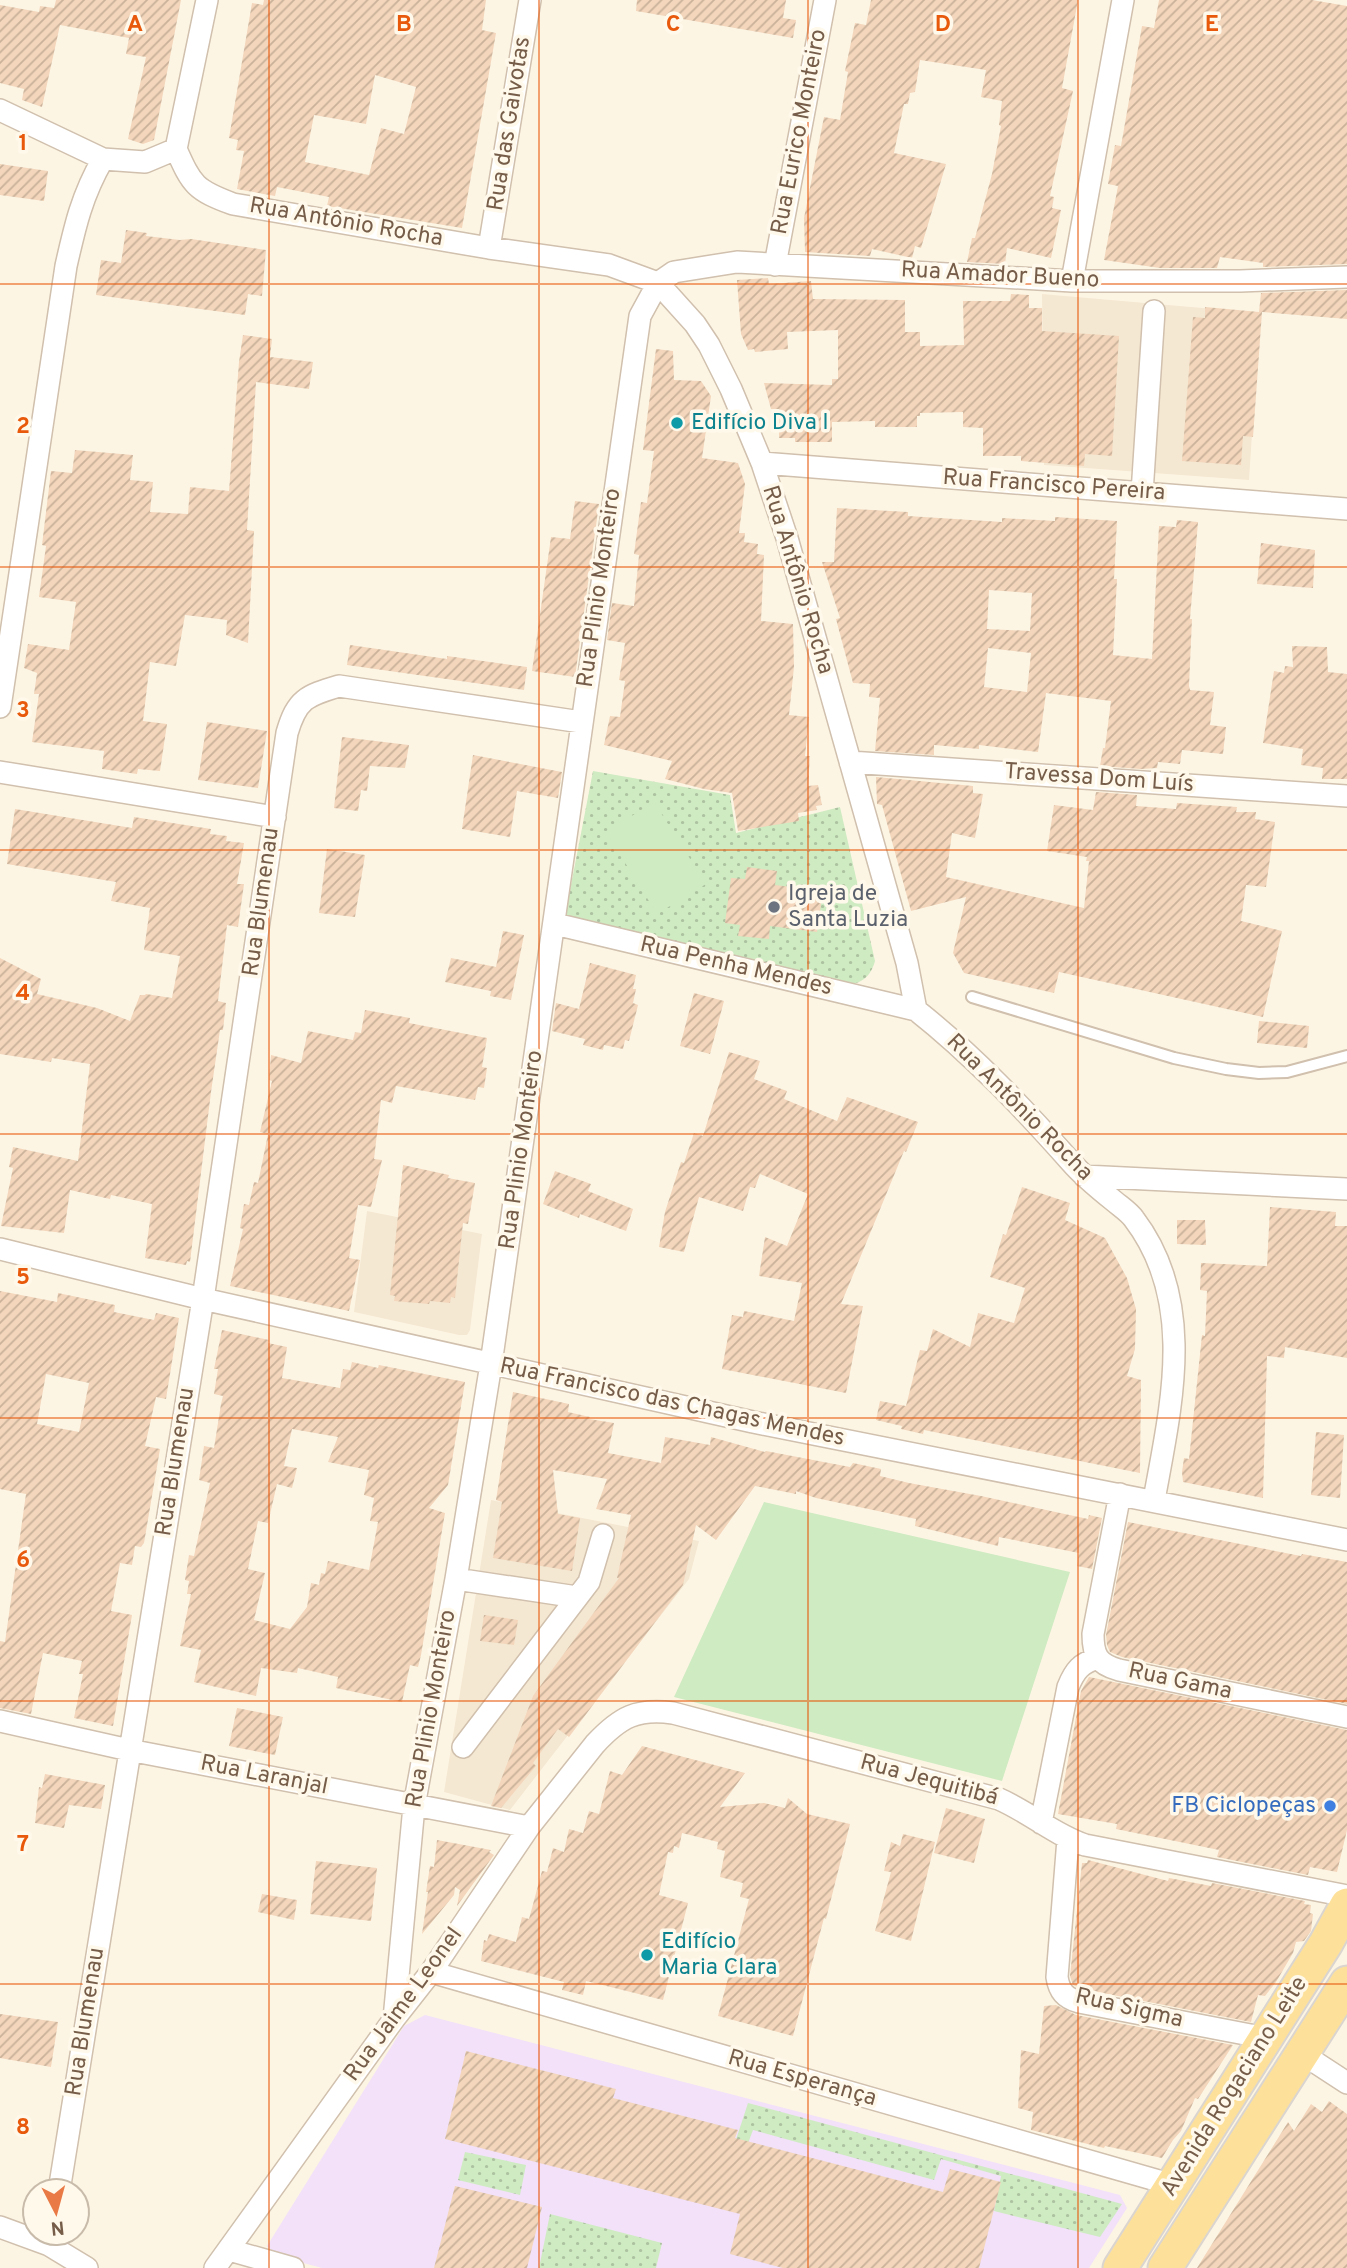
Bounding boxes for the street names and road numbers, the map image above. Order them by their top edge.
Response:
street label: Rua Eurico Monteiro [766,27,834,237]
street label: Rua das Gaivotas [482,35,538,213]
street label: Rua Antônio Rocha [247,192,445,254]
street label: Rua Amador Bueno [900,256,1100,296]
street label: Rua Francisco Pereira [942,464,1166,508]
street label: Rua Antônio Rocha [754,482,840,678]
street label: Rua Plinio Monteiro [572,487,628,689]
street label: Travessa Dom Luís [1003,758,1195,800]
street label: Rua Blumenau [237,826,287,978]
street label: Rua Penha Mendes [637,931,835,1003]
street label: Rua Antônio Rocha [939,1028,1099,1188]
street label: Rua Plinio Monteiro [494,1049,550,1251]
street label: Rua Francisco das Chagas Mendes [497,1352,847,1454]
street label: Rua Blumenau [150,1385,202,1539]
street label: Rua Plinio Monteiro [400,1608,464,1810]
street label: Rua Gama [1125,1657,1235,1707]
street label: Rua Laranjal [198,1749,330,1803]
street label: Rua Jequitibá [857,1749,1001,1813]
street label: Rua Jaime Leonel [338,1922,470,2088]
street label: Rua Blumenau [60,1945,112,2099]
street label: Avenida Rogaciano Leite [1155,1971,1315,2203]
street label: Rua Sigma [1072,1982,1186,2036]
street label: Rua Esperança [724,2044,880,2114]

